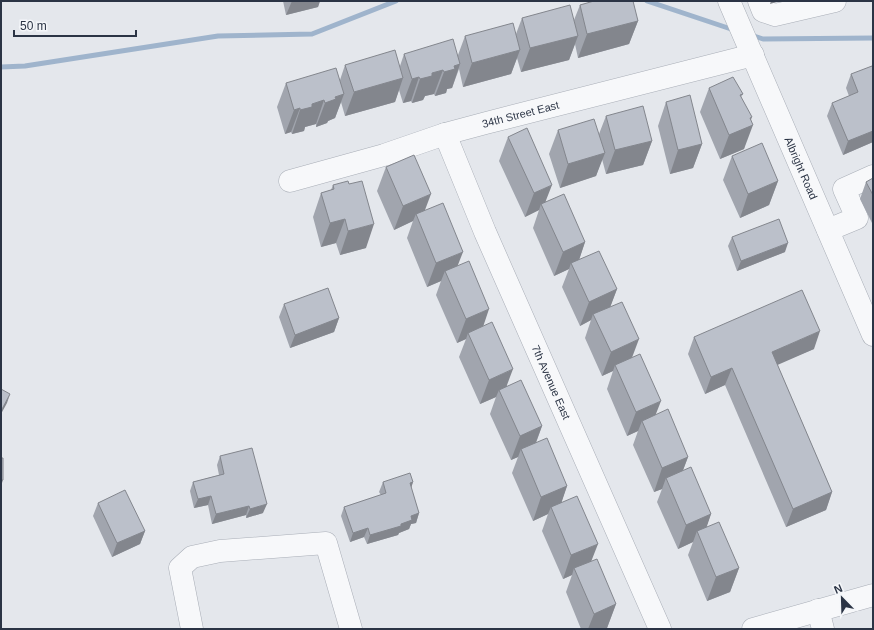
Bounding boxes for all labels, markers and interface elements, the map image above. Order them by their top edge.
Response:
scale bar [14,12,136,38]
text: 50 m [20,19,47,33]
street label: 34th Street East [481,99,560,130]
street label: Albright Road [782,135,820,201]
street label: 7th Avenue East [530,343,573,421]
north arrow [822,578,862,618]
text: N [832,582,844,596]

